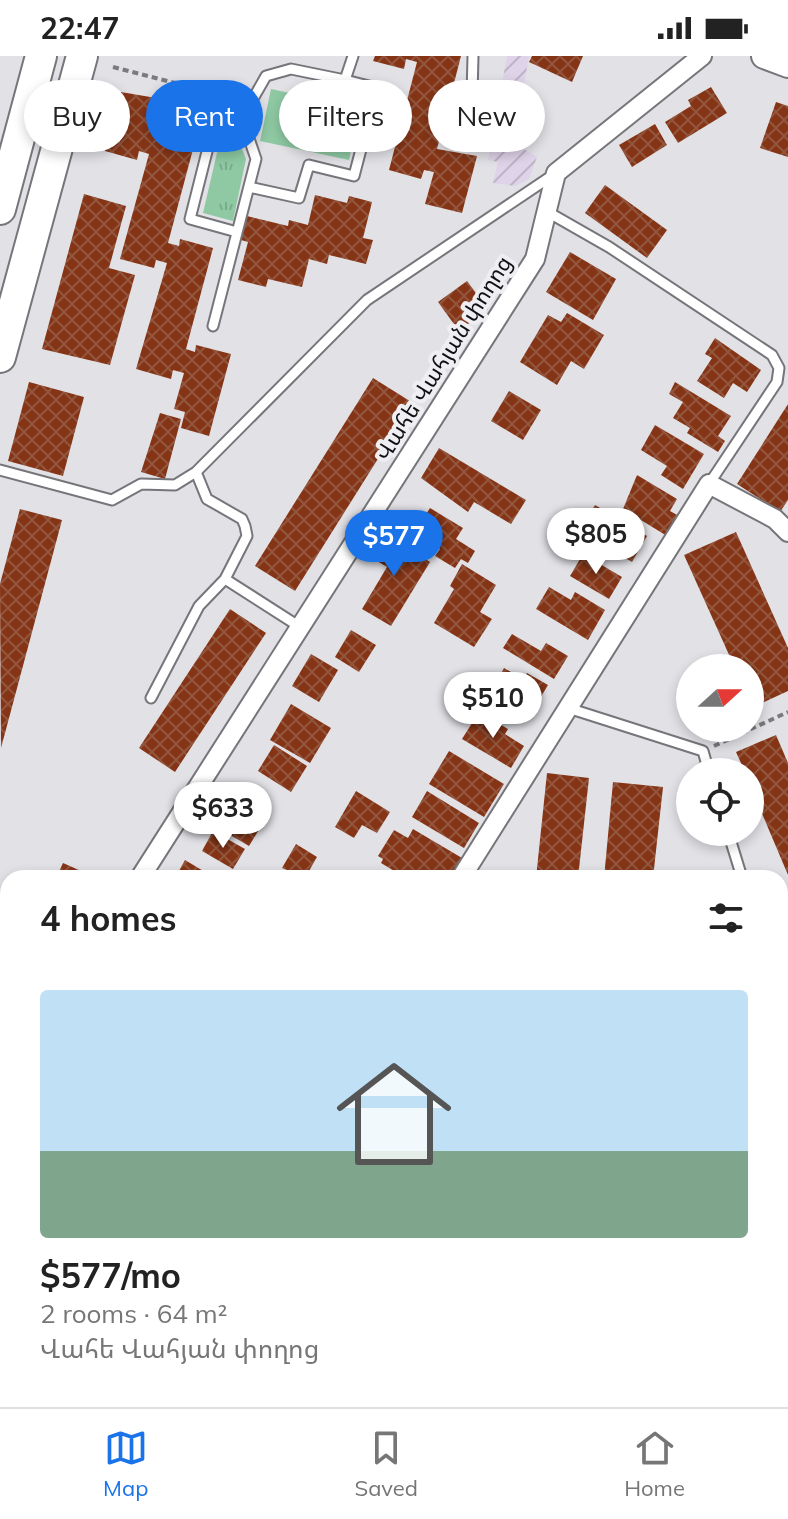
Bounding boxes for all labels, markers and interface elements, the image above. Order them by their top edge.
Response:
text: 22:47 [40,9,119,47]
chip: Buy [24,80,130,152]
chip: Rent [146,80,263,152]
chip: Filters [279,80,412,152]
chip: New [428,80,545,152]
street label: Վահե Վահյան փողոց [369,250,517,466]
pin: $805 [549,508,643,576]
pin: $577 [347,510,441,578]
text: $805 [565,517,627,550]
text: $577 [363,519,425,552]
north arrow [676,654,764,742]
map controls [676,654,764,846]
pin: $510 [446,672,540,740]
text: $510 [462,681,524,714]
button: locate [676,758,764,846]
pin: $633 [176,782,270,850]
text: $633 [192,791,254,824]
icon: filters [704,896,748,940]
text: 4 homes [40,897,177,940]
icon: home [322,1042,466,1186]
text: $577/mo [40,1254,181,1297]
text: 2 rooms · 64 m² [40,1297,227,1330]
text: Վահե Վահյան փողոց [40,1332,319,1365]
tab: Map [103,1426,148,1502]
tab: Saved [355,1426,418,1502]
tab: Home [624,1426,685,1502]

